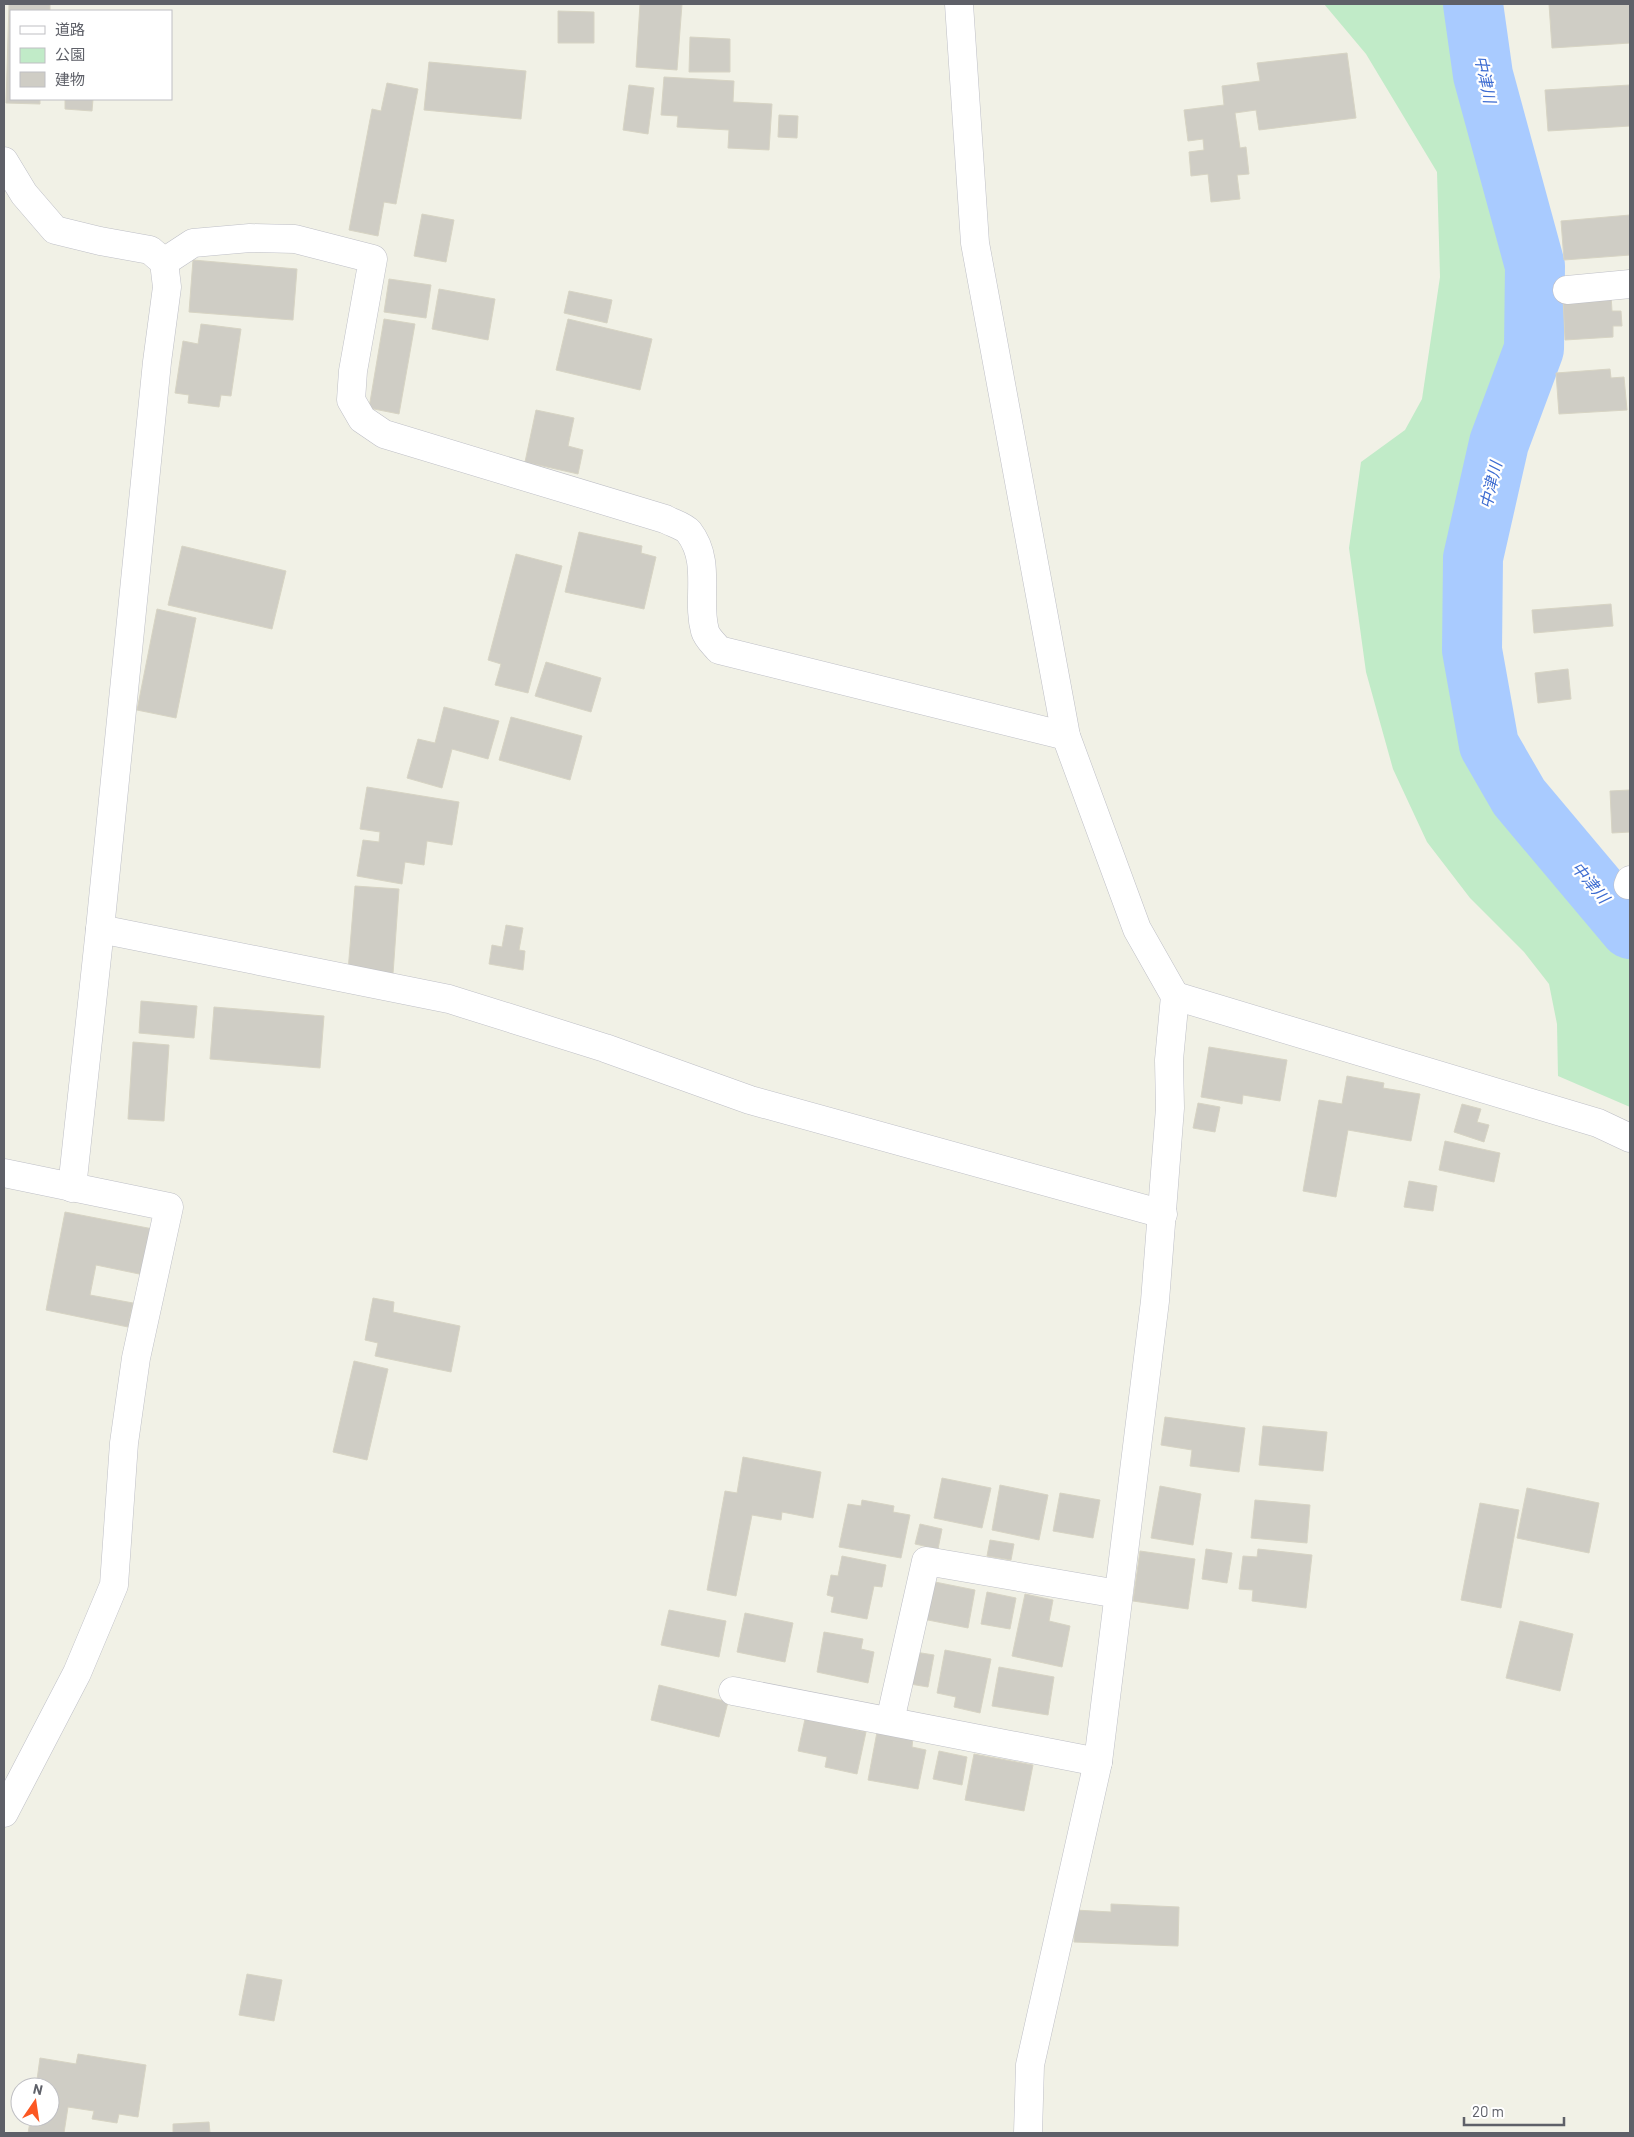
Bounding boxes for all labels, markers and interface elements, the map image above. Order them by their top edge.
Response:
legend [10,10,172,100]
text: 道路 [55,20,85,38]
text: 公園 [55,45,85,63]
water label: 中津川 [1472,54,1501,106]
text: 建物 [55,70,85,88]
water label: 中津川 [1475,458,1505,511]
water label: 中津川 [1568,858,1615,908]
north arrow [10,2077,60,2127]
text: N [32,2080,44,2098]
scale bar [1464,2094,1564,2126]
text: 20 m [1472,2102,1504,2120]

